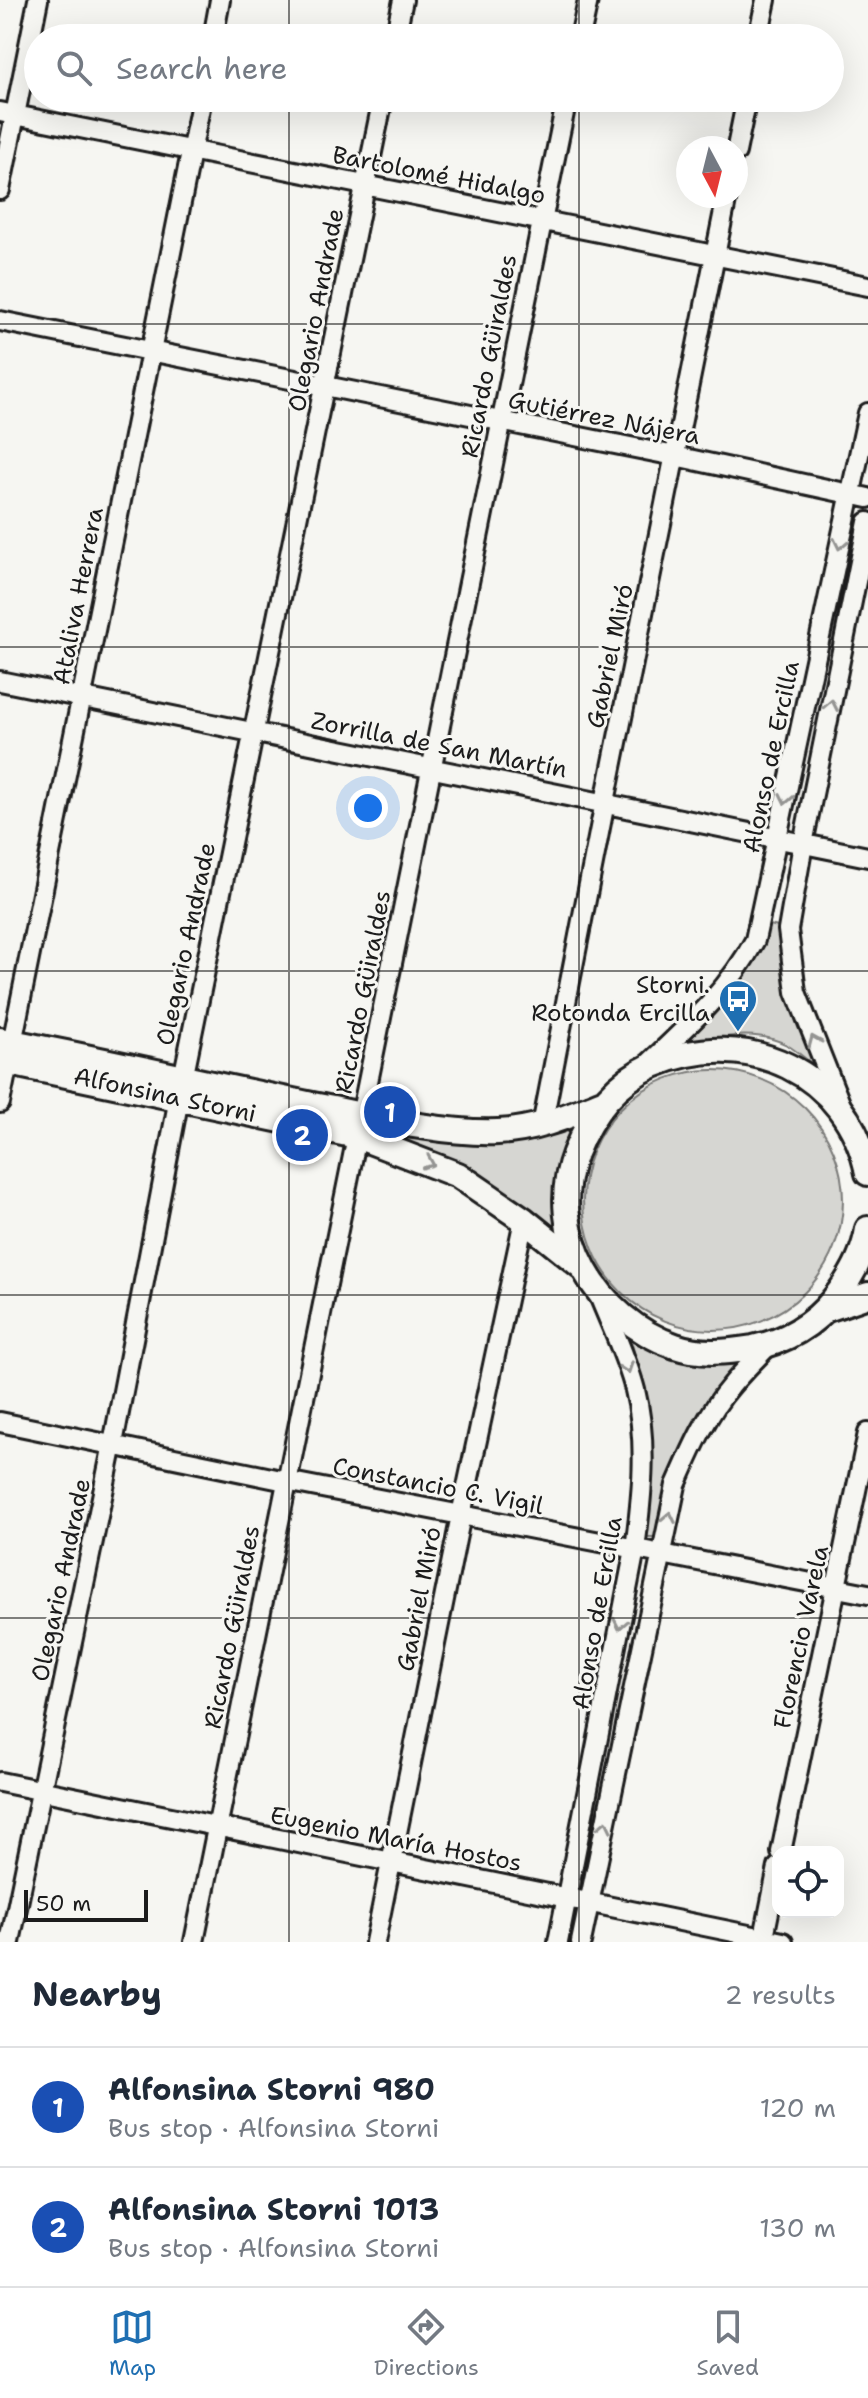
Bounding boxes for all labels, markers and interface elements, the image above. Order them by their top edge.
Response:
search box [24,24,844,112]
icon: search [52,46,96,90]
text: Search here [116,48,287,89]
north arrow [676,136,748,208]
street label: Bartolomé Hidalgo [330,139,548,211]
street label: Olegario Andrade [281,205,351,415]
street label: Ricardo Güiraldes [454,251,524,461]
street label: Gutiérrez Nájera [505,384,703,452]
street label: Ataliva Herrera [45,504,111,687]
one-way arrow [832,537,849,551]
street label: Gabriel Miró [579,581,641,731]
street label: Alonso de Ercilla [735,658,807,856]
one-way arrow [822,699,839,712]
street label: Zorrilla de San Martín [308,704,570,786]
your location [348,788,388,828]
one-way arrow [778,791,795,805]
street label: Olegario Andrade [149,840,223,1048]
street label: Ricardo Güiraldes [328,887,398,1097]
place label: Storni. Rotonda Ercilla [531,969,710,1029]
bus stop icon: Storni. Rotonda Ercilla [717,978,759,1033]
one-way arrow [807,1035,824,1049]
street label: Alfonsina Storni [71,1060,259,1130]
pin: 1 [364,1082,416,1142]
pin: 2 [276,1105,328,1165]
one-way arrow [421,1153,436,1169]
one-way arrow [618,1360,634,1374]
street label: Constancio C. Vigil [330,1450,547,1522]
street label: Olegario Andrade [24,1476,98,1684]
one-way arrow [660,1510,677,1524]
street label: Alonso de Ercilla [564,1514,630,1712]
street label: Ricardo Güiraldes [197,1522,267,1732]
street label: Gabriel Miró [389,1524,449,1674]
street label: Florencio Varela [766,1542,836,1732]
one-way arrow [612,1617,629,1630]
street label: Eugenio María Hostos [267,1799,525,1879]
one-way arrow [596,1820,613,1833]
map controls [772,1846,844,1918]
button: locate [772,1846,844,1918]
scale bar [24,1886,148,1922]
text: 50 m [36,1889,91,1918]
text: Nearby [32,1971,162,2017]
text: 2 results [724,1977,836,2012]
text: Alfonsina Storni 980 [108,2069,435,2110]
text: 1 [52,2090,64,2125]
text: 120 m [760,2090,836,2125]
text: Bus stop · Alfonsina Storni [108,2110,439,2145]
text: Alfonsina Storni 1013 [108,2189,439,2230]
text: 2 [49,2210,67,2245]
text: 130 m [759,2210,836,2245]
text: Bus stop · Alfonsina Storni [108,2230,439,2265]
tab: Map [109,2305,156,2382]
tab: Directions [374,2305,479,2382]
tab: Saved [697,2305,759,2382]

